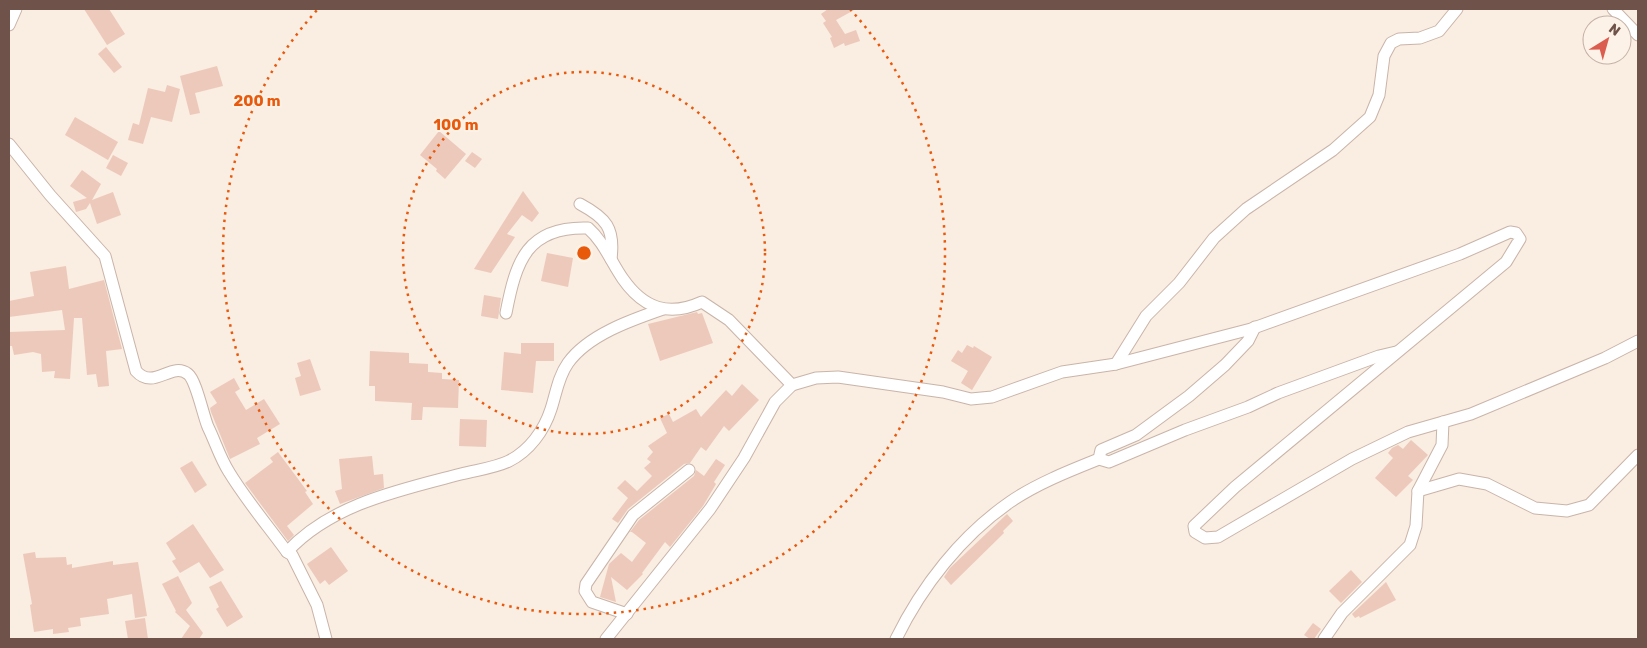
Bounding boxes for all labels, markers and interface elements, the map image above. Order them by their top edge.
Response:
north arrow [1582,15,1632,65]
text: N [1605,20,1624,40]
text: 200 m [233,92,281,110]
text: 100 m [434,116,478,134]
centre of rings [575,244,593,262]

